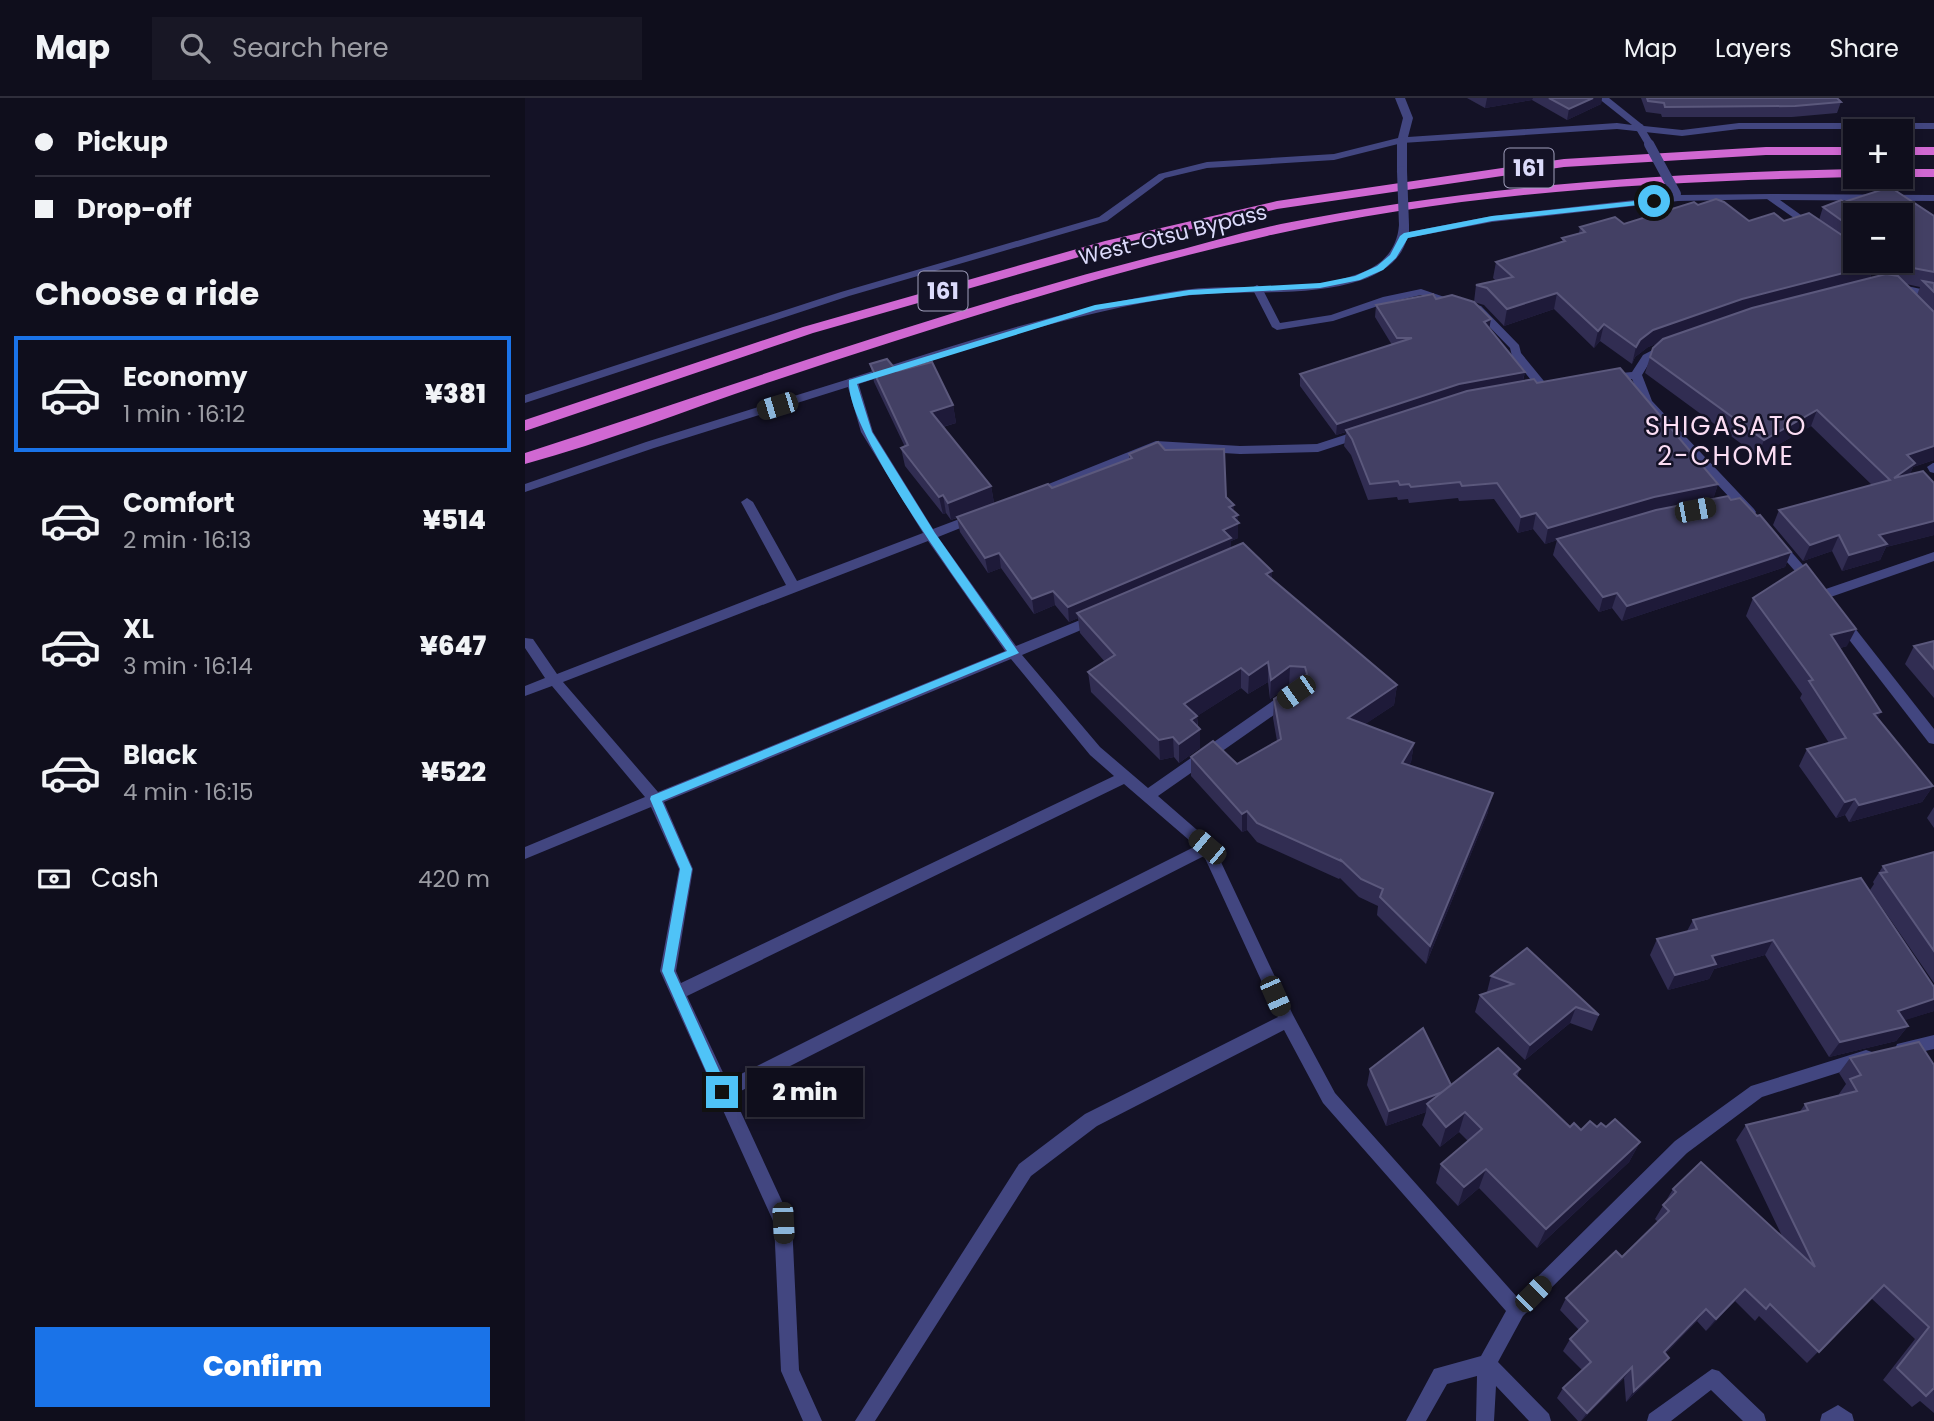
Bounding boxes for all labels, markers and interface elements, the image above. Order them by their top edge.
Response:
search box [152,17,642,80]
text: Map [35,24,110,71]
icon: search [176,29,214,67]
text: Search here [232,30,389,66]
text: Map [1624,32,1677,65]
text: Layers [1715,32,1791,65]
text: Share [1829,32,1899,65]
map controls [1843,119,1913,273]
button: + [1843,119,1913,189]
text: Pickup [77,124,168,160]
road number: 161 [1504,148,1553,188]
route start [1638,185,1670,217]
text: Drop-off [77,191,192,227]
street label: West-Otsu Bypass [1076,197,1270,272]
button: − [1843,203,1913,273]
text: Choose a ride [35,271,259,316]
road number: 161 [919,272,967,310]
text: Economy [123,359,247,395]
icon: car [39,363,102,426]
text: ¥381 [425,376,486,412]
car [754,390,801,422]
text: 1 min · 16:12 [123,398,245,430]
district label: SHIGASATO 2-CHOME [1645,408,1807,474]
text: Comfort [123,485,235,521]
icon: car [39,489,102,552]
car [1673,496,1718,524]
text: ¥514 [423,502,486,538]
text: 2 min · 16:13 [123,524,251,556]
text: XL [123,611,154,647]
icon: car [39,615,102,678]
text: ¥647 [420,628,486,664]
text: 3 min · 16:14 [123,650,253,682]
car [1273,671,1320,713]
text: Black [123,737,197,773]
icon: car [39,741,102,804]
text: ¥522 [421,754,486,790]
text: 4 min · 16:15 [123,776,254,808]
car [1185,825,1230,869]
icon: cash [35,860,73,898]
text: Cash [91,860,159,896]
text: 420 m [418,863,490,895]
car [1257,973,1294,1019]
callout: 2 min [747,1068,862,1116]
route end [706,1076,738,1108]
text: 2 min [773,1076,837,1108]
car [772,1201,795,1245]
car [1511,1272,1556,1316]
button: Confirm [35,1327,490,1407]

